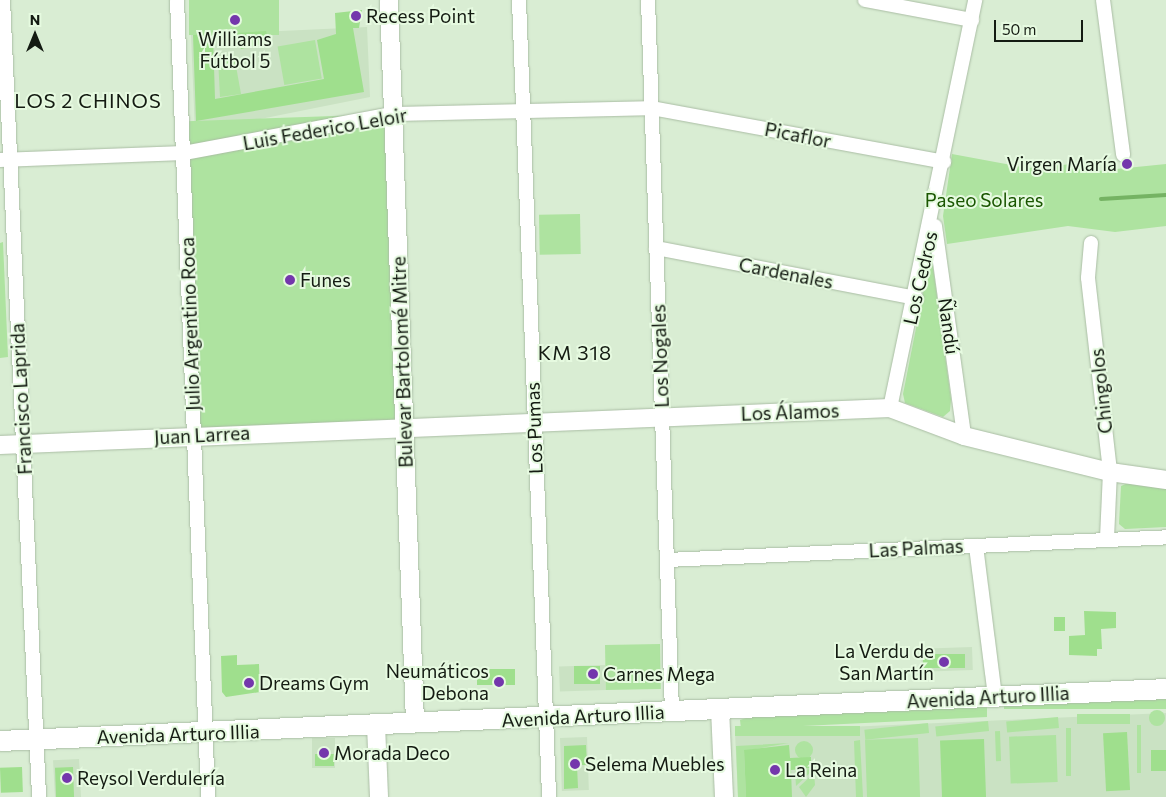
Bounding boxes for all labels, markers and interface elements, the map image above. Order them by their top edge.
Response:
place label: Recess Point [366,5,475,27]
north arrow [10,10,60,60]
marker: Recess Point [350,10,362,22]
scale bar [996,10,1085,42]
text: N [30,11,40,28]
marker: Williams Fútbol 5 [229,14,241,26]
text: 50 m [1002,20,1036,38]
place label: Williams Fútbol 5 [198,28,272,72]
district label: LOS 2 CHINOS [13,88,163,112]
street label: Luis Federico Leloir [241,103,409,155]
street label: Picaflor [763,117,833,153]
place label: Virgen María [1006,153,1117,175]
marker: Virgen María [1121,158,1133,170]
park label: Paseo Solares [925,189,1043,211]
street label: Los Cedros [898,229,942,327]
street label: Julio Argentino Roca [176,237,204,411]
street label: Cardenales [737,253,835,293]
street label: Bulevar Bartolomé Mitre [387,256,417,468]
place label: Funes [300,269,351,291]
marker: Funes [284,274,296,286]
street label: Ñandú [934,296,964,356]
street label: Los Nogales [647,304,673,408]
street label: Francisco Laprida [6,323,36,475]
district label: KM 318 [537,340,613,364]
street label: Chingolos [1085,347,1117,435]
street label: Los Pumas [521,382,547,474]
street label: Los Álamos [740,399,840,425]
street label: Juan Larrea [153,421,251,449]
street label: Las Palmas [868,534,964,562]
place label: La Verdu de San Martín [834,640,934,684]
marker: La Verdu de San Martín [938,656,950,668]
place label: Neumáticos Debona [386,660,489,704]
place label: Carnes Mega [603,663,715,685]
marker: Carnes Mega [587,668,599,680]
place label: Dreams Gym [259,672,369,694]
marker: Neumáticos Debona [493,676,505,688]
marker: Dreams Gym [243,677,255,689]
street label: Avenida Arturo Illia [906,681,1070,713]
street label: Avenida Arturo Illia [501,700,665,732]
street label: Avenida Arturo Illia [96,720,260,748]
place label: Morada Deco [334,742,450,764]
marker: Morada Deco [318,747,330,759]
place label: Selema Muebles [585,753,725,775]
marker: Selema Muebles [569,758,581,770]
place label: La Reina [785,759,857,781]
marker: La Reina [769,764,781,776]
place label: Reysol Verdulería [77,767,225,789]
marker: Reysol Verdulería [61,772,73,784]

